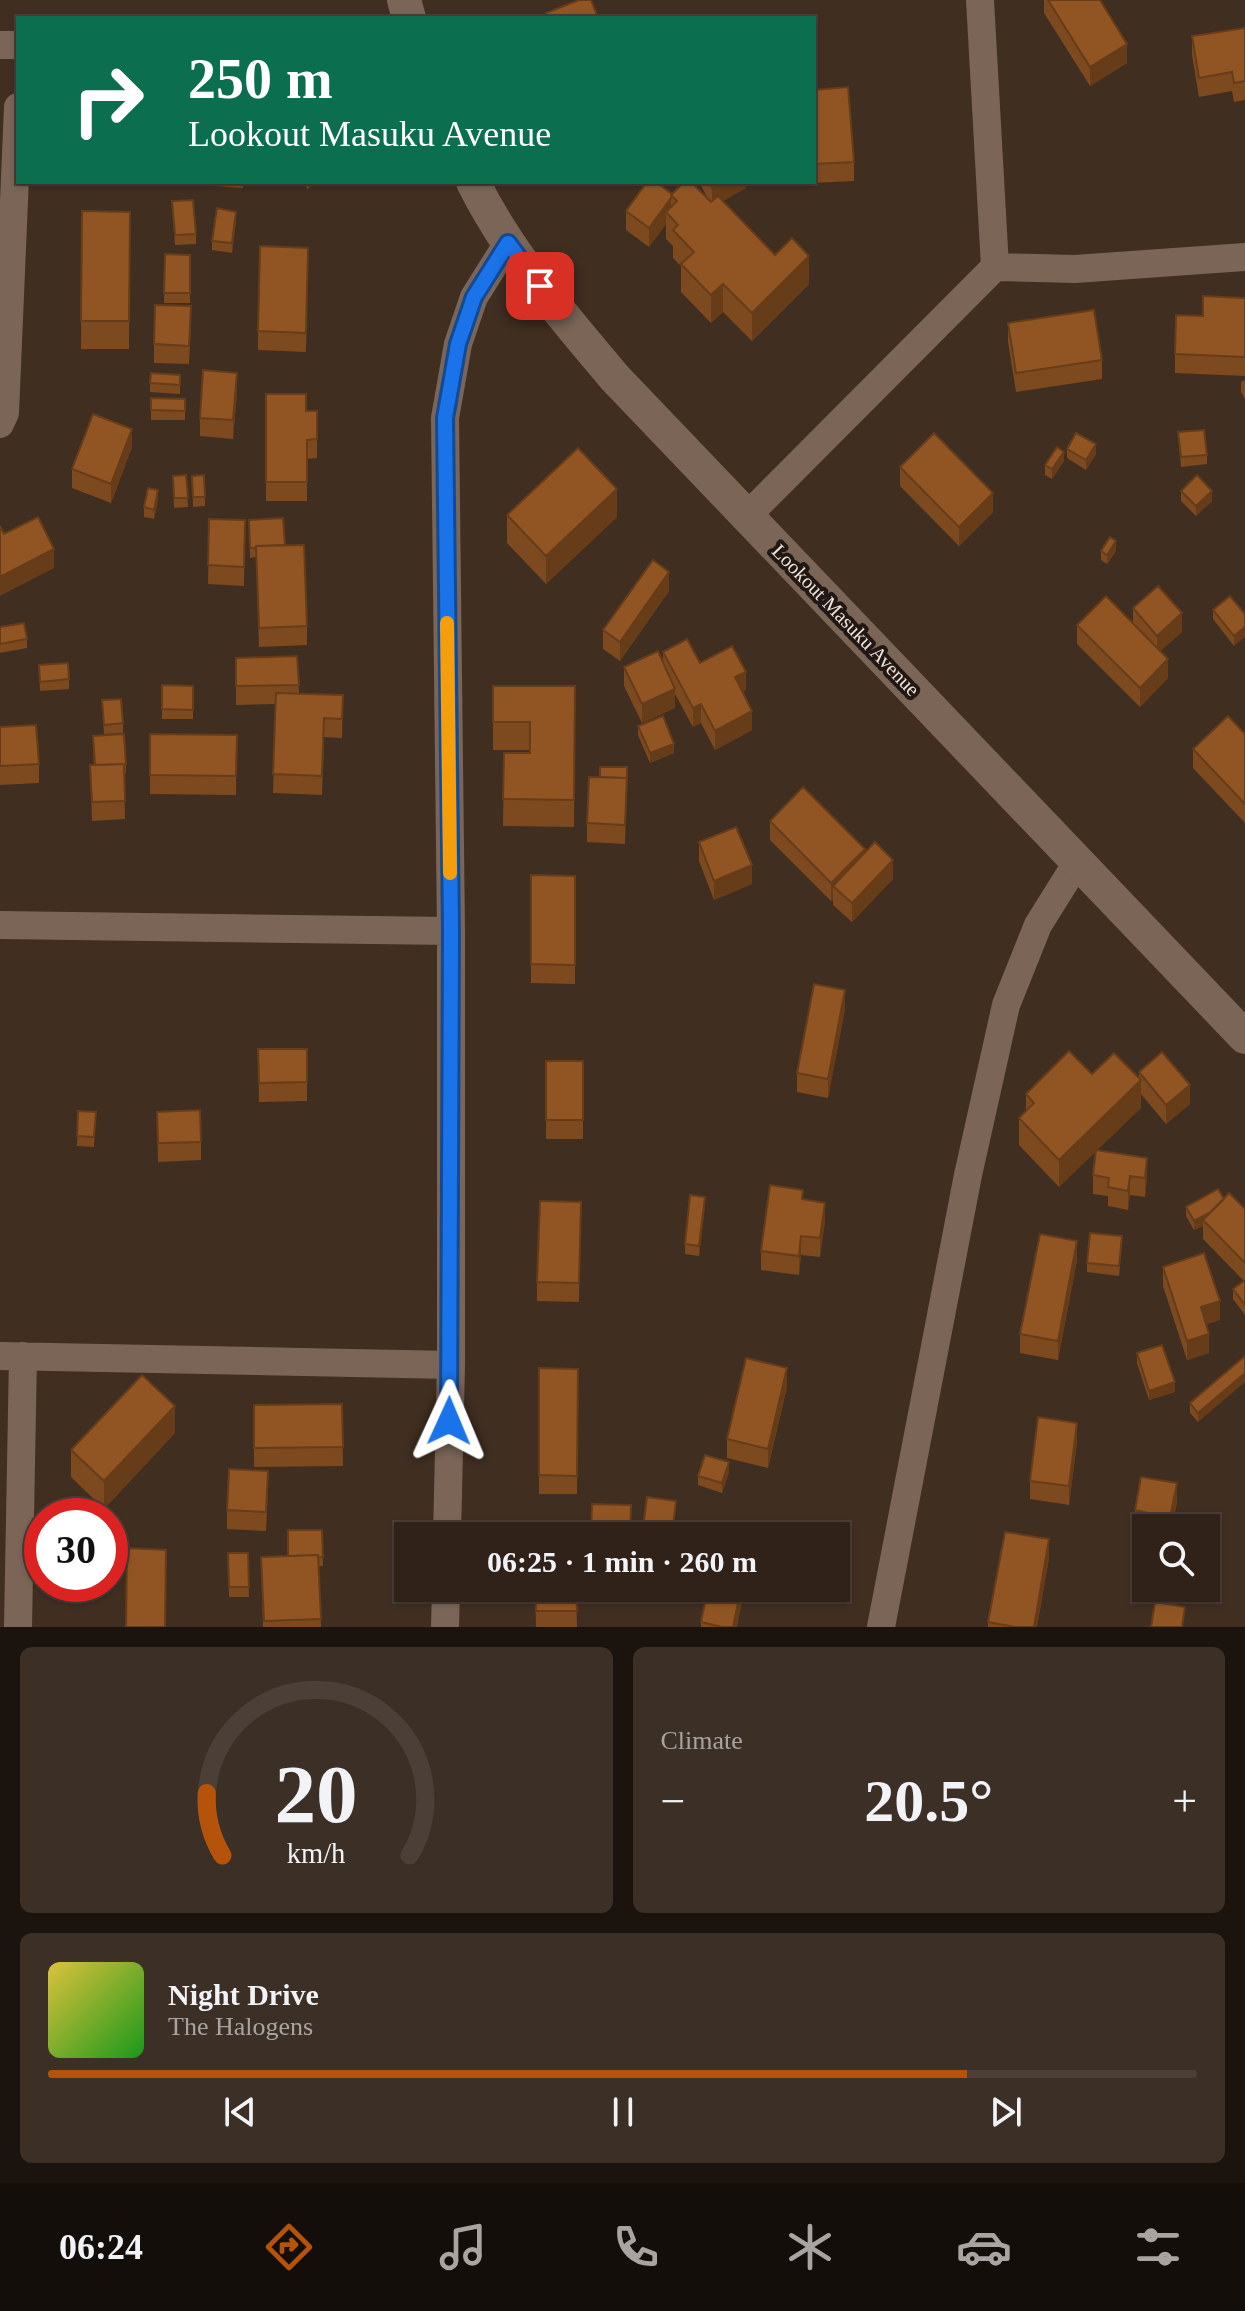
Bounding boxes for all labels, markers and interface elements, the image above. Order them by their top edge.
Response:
icon: right [56,48,160,152]
text: 250 m [188,48,333,110]
text: Lookout Masuku Avenue [188,114,551,154]
pin [506,252,574,320]
icon: arrive [518,264,562,308]
street label: Lookout Masuku Avenue [768,540,924,700]
position arrow [407,1379,491,1463]
speed limit sign: 30 [24,1498,128,1602]
map controls [1132,1514,1220,1602]
button: search [1132,1514,1220,1602]
text: 06:25 · 1 min · 260 m [487,1545,757,1578]
text: Climate [661,1726,743,1755]
text: 20 [275,1748,358,1840]
text: 20.5° [864,1768,993,1834]
text: − [661,1777,685,1826]
text: + [1172,1777,1197,1826]
text: km/h [287,1838,346,1869]
text: Night Drive [168,1978,319,2011]
text: The Halogens [168,2012,313,2041]
icon: previous [218,2090,262,2134]
icon: pause [601,2090,645,2134]
icon: next [984,2090,1028,2134]
icon: directions [261,2219,317,2275]
icon: music [435,2219,491,2275]
icon: phone [608,2219,664,2275]
icon: climate [782,2219,838,2275]
icon: car [956,2219,1012,2275]
icon: filters [1130,2219,1186,2275]
text: 06:24 [59,2227,143,2267]

